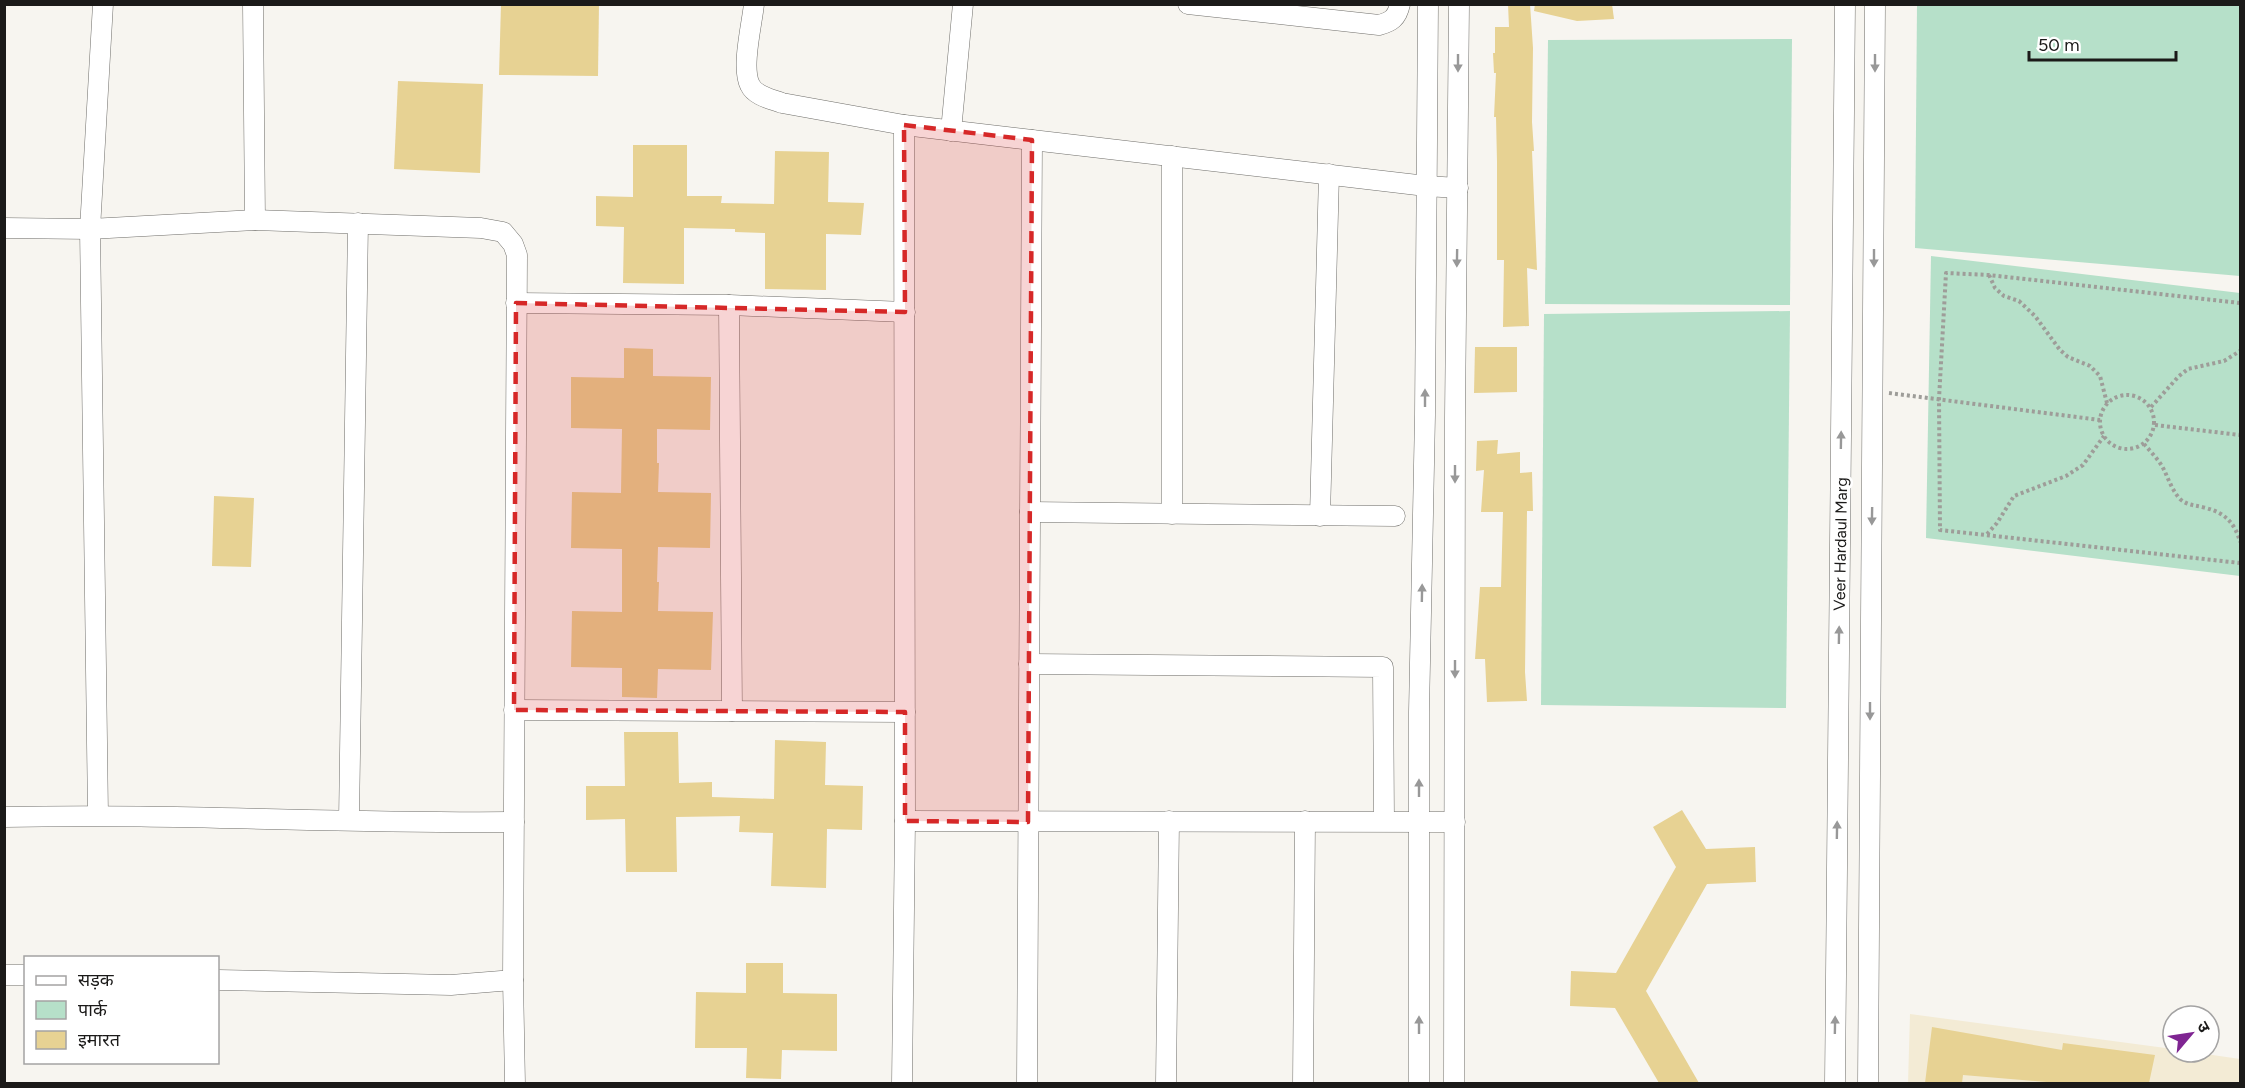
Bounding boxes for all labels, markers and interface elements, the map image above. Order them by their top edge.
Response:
scale bar [2029,24,2176,62]
text: 50 m [2038,34,2080,56]
one-way arrow [1454,53,1463,72]
one-way arrow [1870,53,1880,72]
one-way arrow [1452,248,1462,267]
one-way arrow [1869,248,1879,267]
one-way arrow [1420,389,1430,408]
one-way arrow [1836,431,1846,450]
one-way arrow [1450,464,1460,483]
street label: Veer Hardaul Marg [1830,477,1851,611]
one-way arrow [1867,506,1877,525]
one-way arrow [1417,584,1426,603]
one-way arrow [1834,626,1844,645]
one-way arrow [1450,659,1460,678]
one-way arrow [1865,701,1875,720]
one-way arrow [1414,779,1424,798]
one-way arrow [1832,821,1842,840]
legend [24,956,219,1064]
text: सड़क [78,969,115,991]
text: पार्क [78,999,108,1021]
north arrow [2161,1004,2221,1064]
one-way arrow [1414,1016,1424,1035]
one-way arrow [1830,1016,1840,1035]
text: उ [2193,1018,2215,1036]
text: इमारत [78,1029,121,1051]

